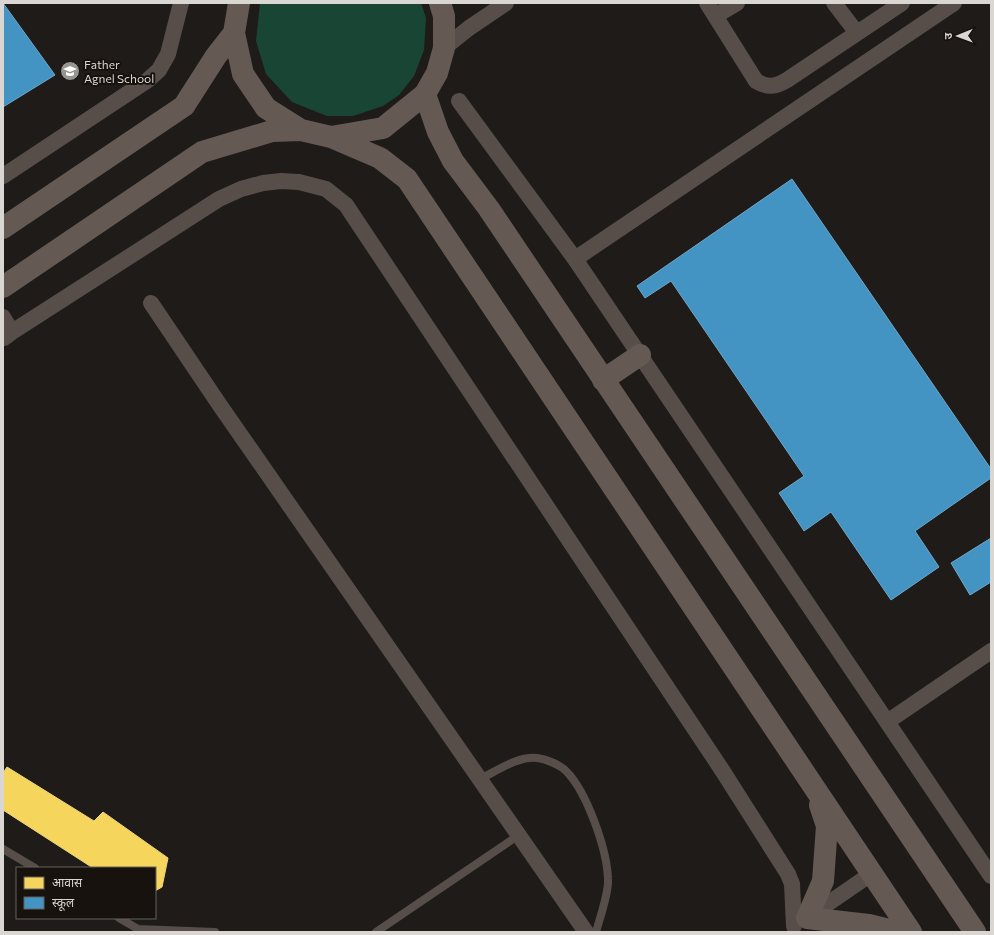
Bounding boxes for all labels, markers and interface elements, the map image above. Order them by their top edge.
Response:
north arrow [938,16,978,56]
text: उ [941,32,954,40]
place label: Father Agnel School [84,57,154,85]
school or university icon: Father Agnel School [59,60,81,82]
legend [16,867,156,919]
text: आवास [52,875,83,889]
text: स्कूल [52,895,75,911]

